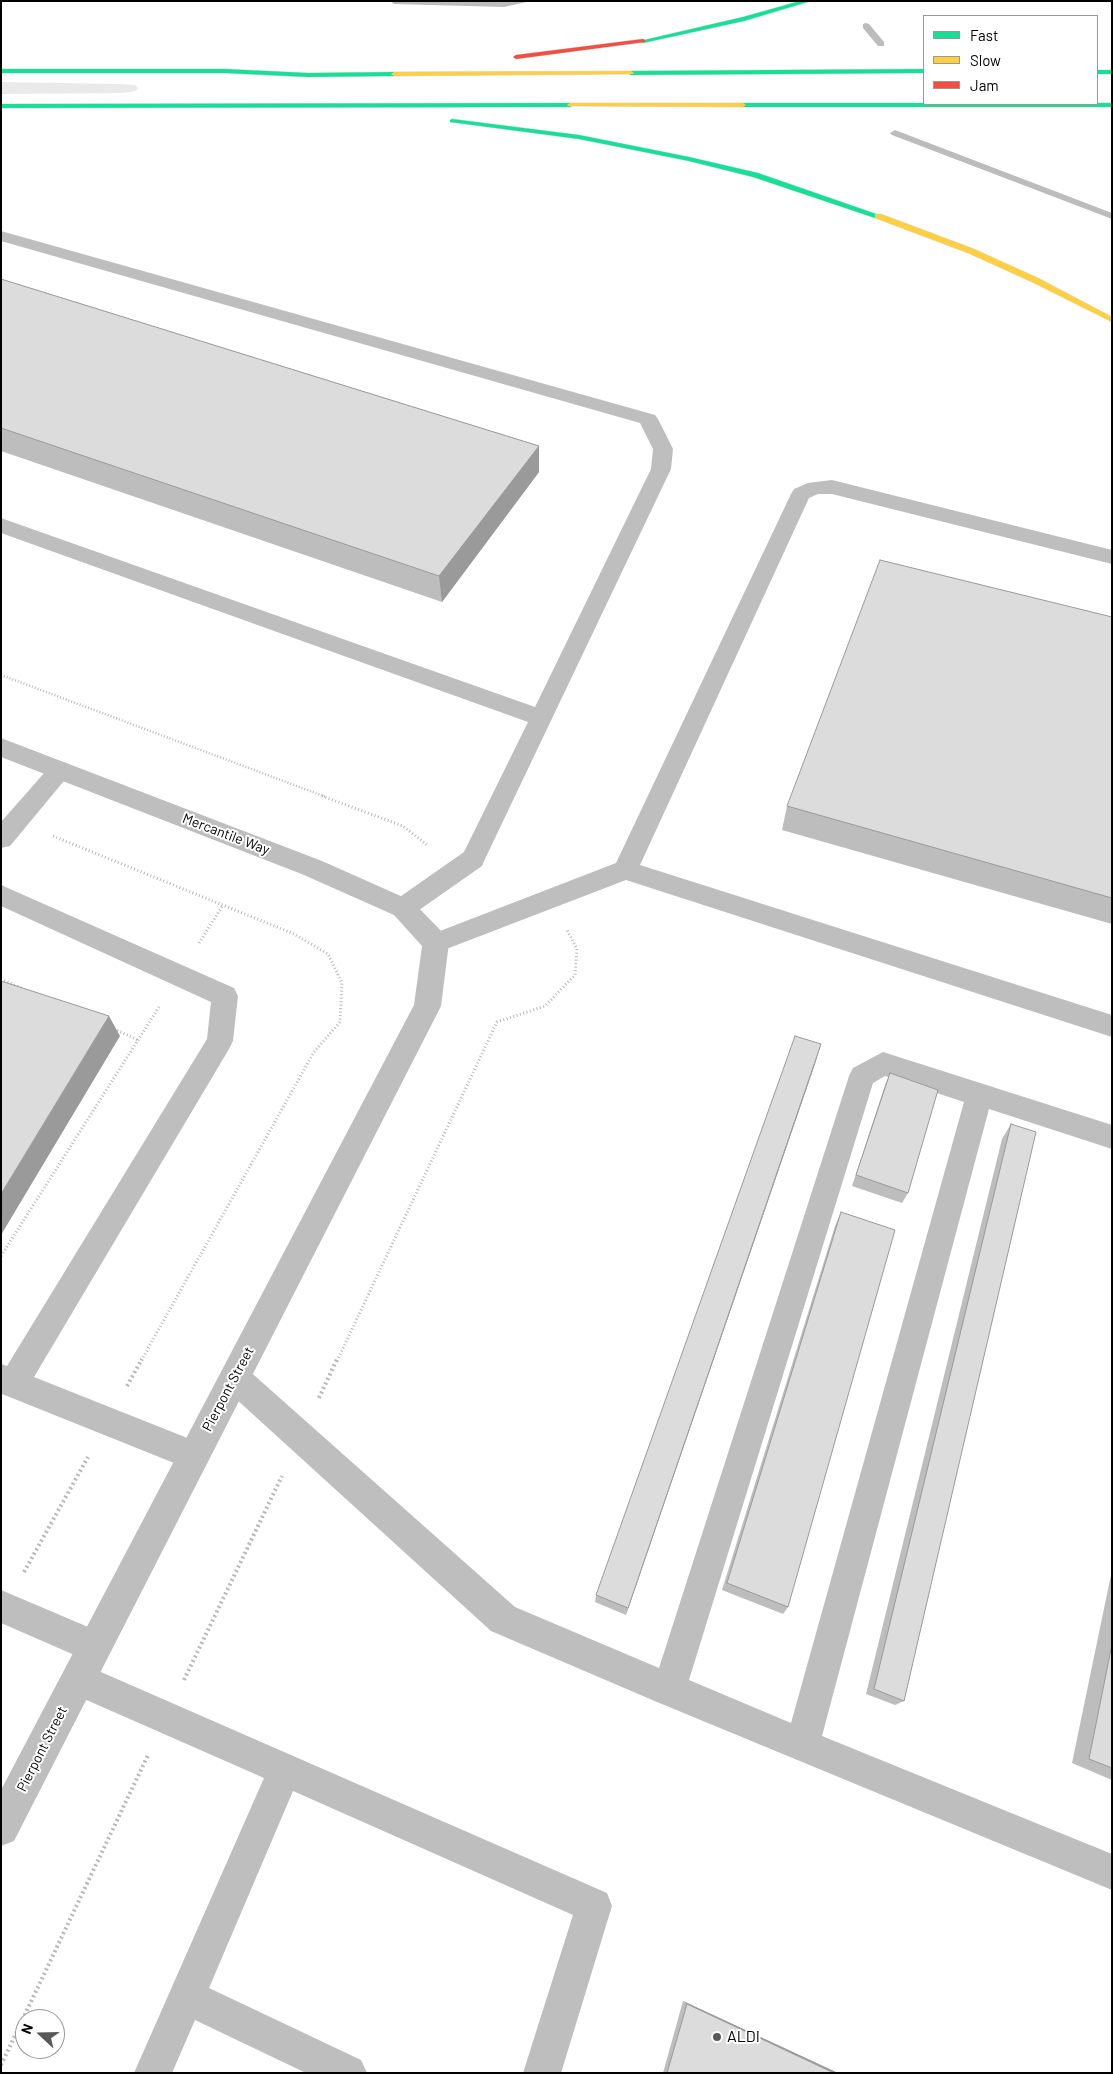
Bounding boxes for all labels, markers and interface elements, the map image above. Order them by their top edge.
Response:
legend [923,15,1098,105]
text: Fast [970,26,998,44]
text: Slow [970,51,1001,69]
text: Jam [970,76,999,94]
street label: Mercantile Way [180,810,272,858]
street label: Pierpont Street [199,1344,257,1434]
street label: Pierpont Street [13,1704,71,1794]
north arrow [15,2009,65,2059]
text: N [17,2021,36,2036]
place label: ALDI [727,2027,760,2047]
marker: ALDI [711,2031,723,2043]

